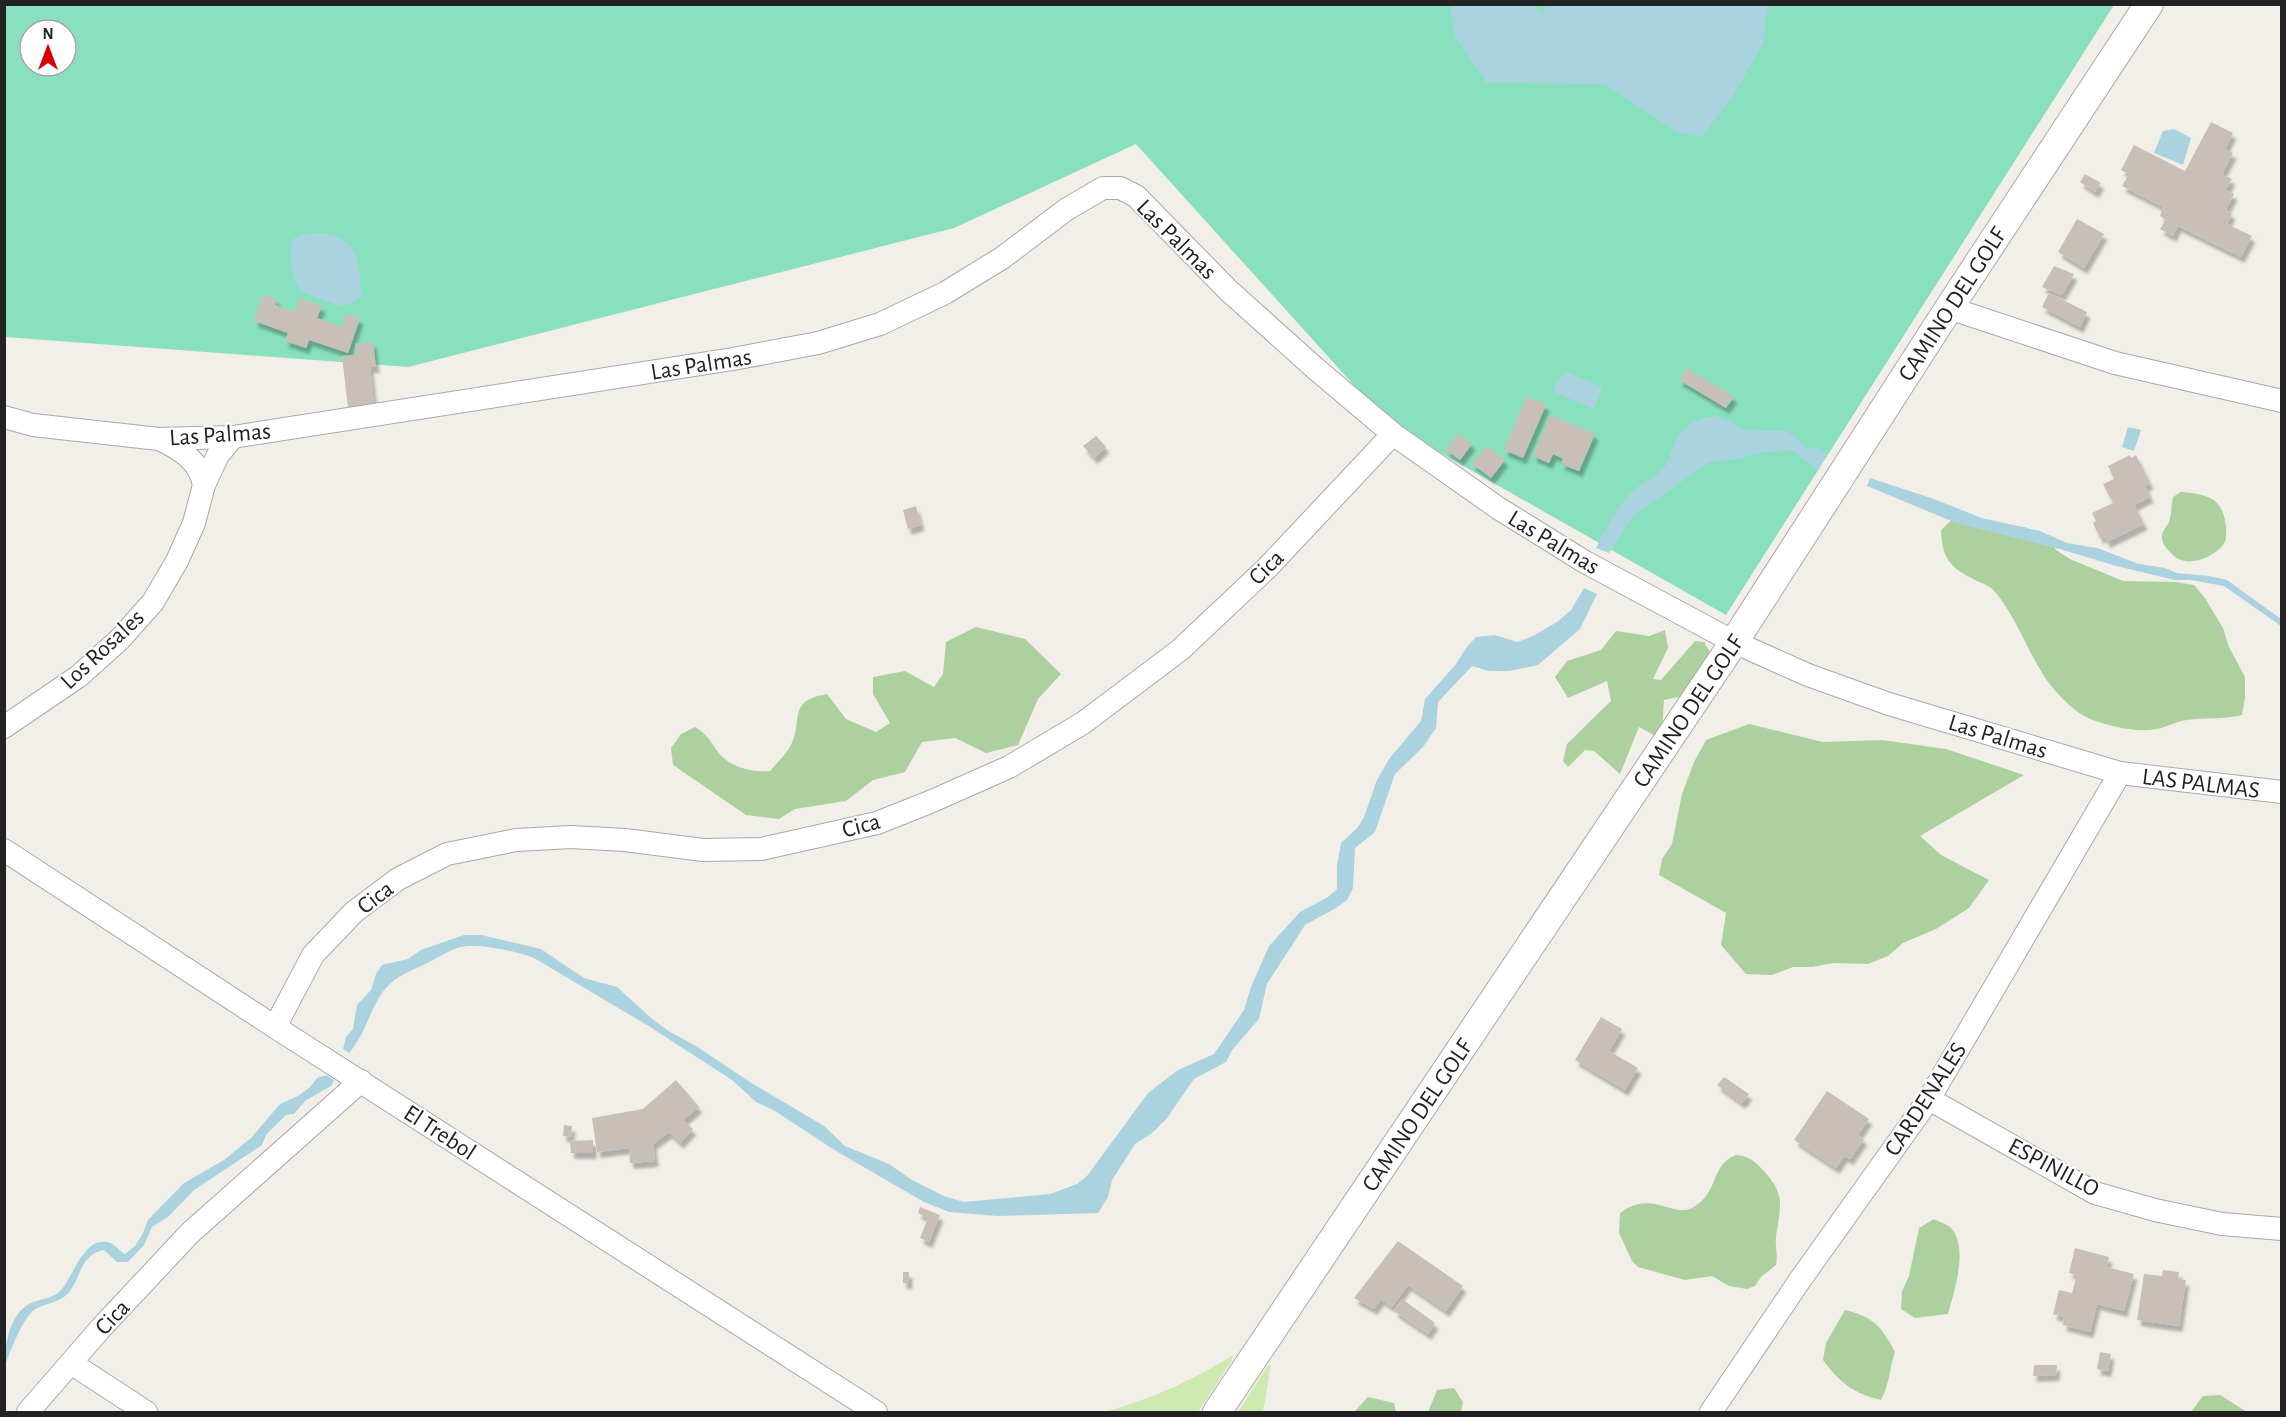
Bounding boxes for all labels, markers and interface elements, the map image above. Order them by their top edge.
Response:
north arrow [18,18,78,78]
text: N [42,26,54,42]
street label: Las Palmas [1132,195,1221,284]
street label: CAMINO DEL GOLF [1894,223,2012,386]
street label: Las Palmas [649,345,753,385]
street label: Las Palmas [168,419,272,451]
street label: Las Palmas [1504,506,1603,579]
street label: Cica [1245,546,1289,590]
street label: Los Rosales [56,605,149,694]
street label: CAMINO DEL GOLF [1629,631,1749,792]
street label: Las Palmas [1945,711,2050,763]
street label: LAS PALMAS [2141,765,2261,803]
street label: Cica [840,809,883,843]
street label: Cica [353,877,398,919]
street label: CAMINO DEL GOLF [1358,1035,1478,1196]
street label: CARDENALES [1880,1039,1971,1161]
street label: El Trebol [399,1101,480,1165]
street label: ESPINILLO [2004,1134,2103,1202]
street label: Cica [91,1295,135,1340]

